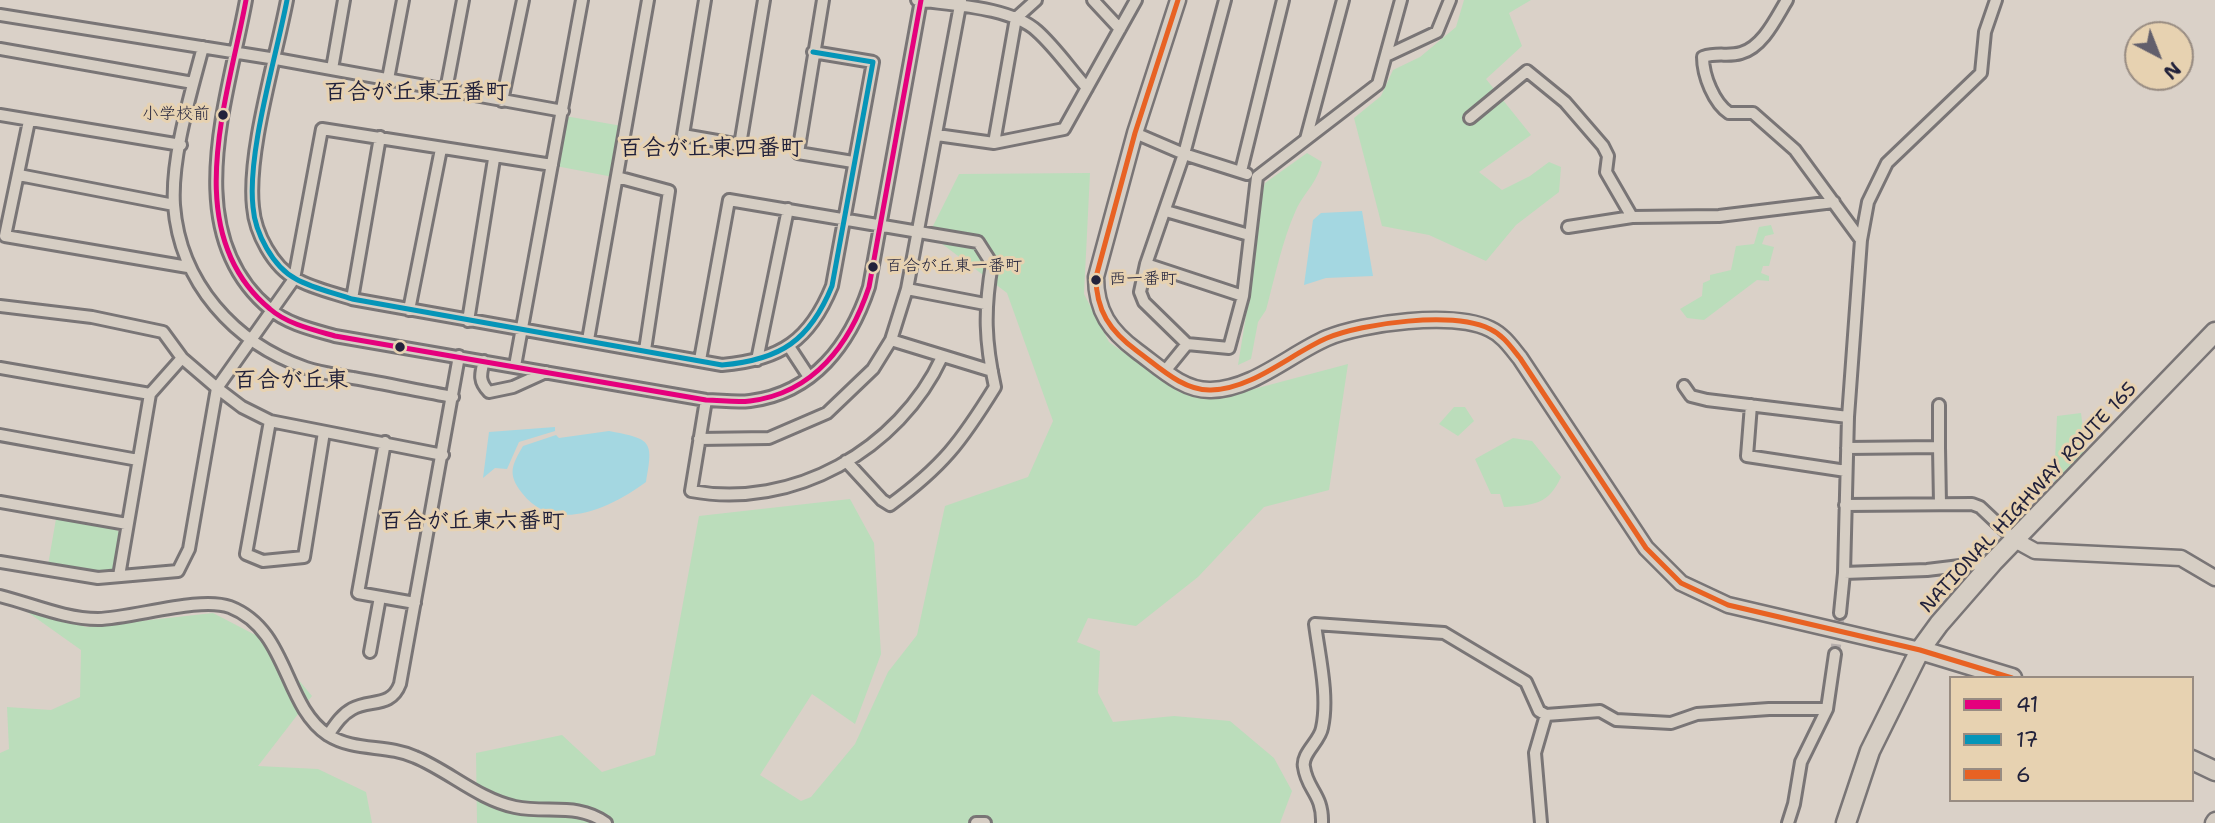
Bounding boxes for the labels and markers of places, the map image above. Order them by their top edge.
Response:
place label: 小学校前 [142,105,210,125]
marker: 小学校前 [216,108,230,122]
place label: 百合が丘東一番町 [886,257,1022,277]
marker: 百合が丘東一番町 [866,260,880,274]
place label: 西一番町 [1109,270,1177,290]
marker: 西一番町 [1089,273,1103,287]
unlabelled marker [393,340,407,354]

